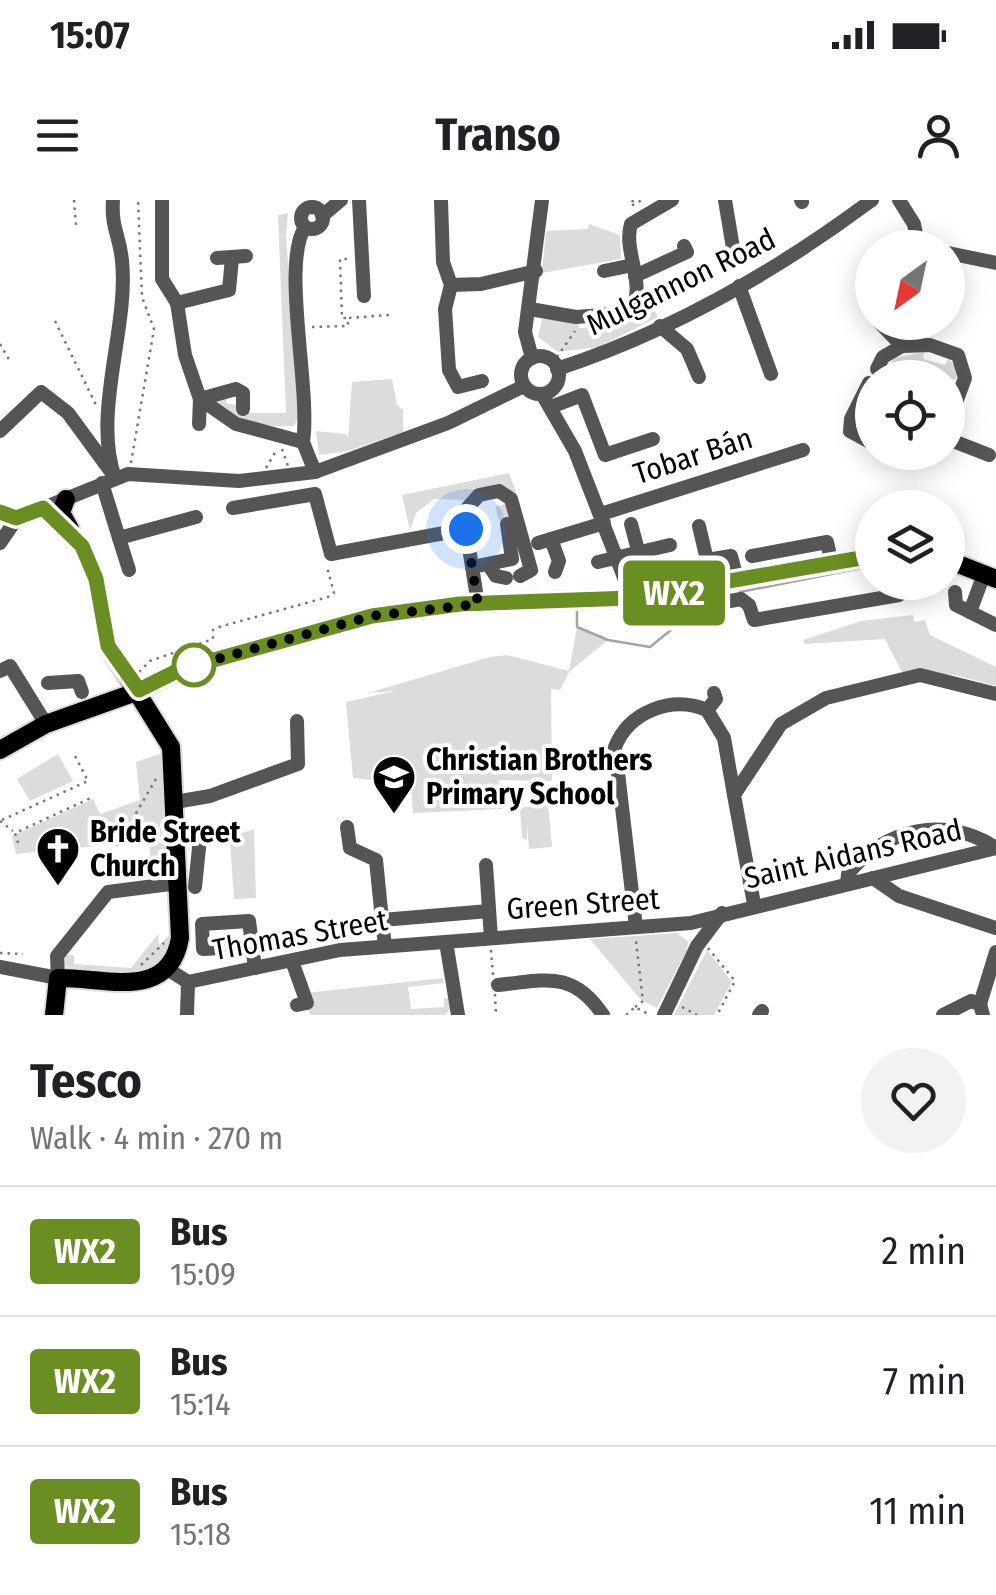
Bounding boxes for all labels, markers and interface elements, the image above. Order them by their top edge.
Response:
text: 15:07 [50,12,130,58]
icon: menu [30,108,85,163]
text: Transo [435,108,561,162]
icon: person [911,108,966,163]
street label: Mulgannon Road [581,221,781,343]
north arrow [855,230,965,340]
map controls [855,230,965,600]
button: locate [855,360,965,470]
street label: Tobar Bán [629,420,757,492]
button: layers [855,490,965,600]
your location [441,504,491,554]
line badge: WX2 [616,560,732,626]
text: WX2 [643,572,705,614]
unlabelled marker [173,644,215,686]
place label: Christian Brothers Primary School [426,742,652,812]
school or university icon: Christian Brothers Primary School [371,754,417,815]
street label: Saint Aidans Road [741,812,965,896]
place label: Bride Street Church [90,814,241,884]
church icon: Bride Street Church [35,826,81,887]
street label: Green Street [505,881,661,927]
street label: Thomas Street [210,902,390,968]
button: heart [861,1048,966,1153]
text: Tesco [30,1052,142,1110]
text: Walk · 4 min · 270 m [30,1119,283,1157]
text: Bus [170,1209,228,1255]
text: 2 min [881,1228,966,1274]
text: WX2 [54,1230,116,1272]
text: 15:09 [170,1255,236,1293]
text: Bus [170,1339,228,1385]
text: 7 min [883,1358,966,1404]
text: WX2 [54,1360,116,1402]
text: 15:14 [170,1385,231,1423]
text: Bus [170,1469,228,1515]
text: 11 min [869,1488,966,1534]
text: WX2 [54,1490,116,1532]
text: 15:18 [170,1515,231,1553]

